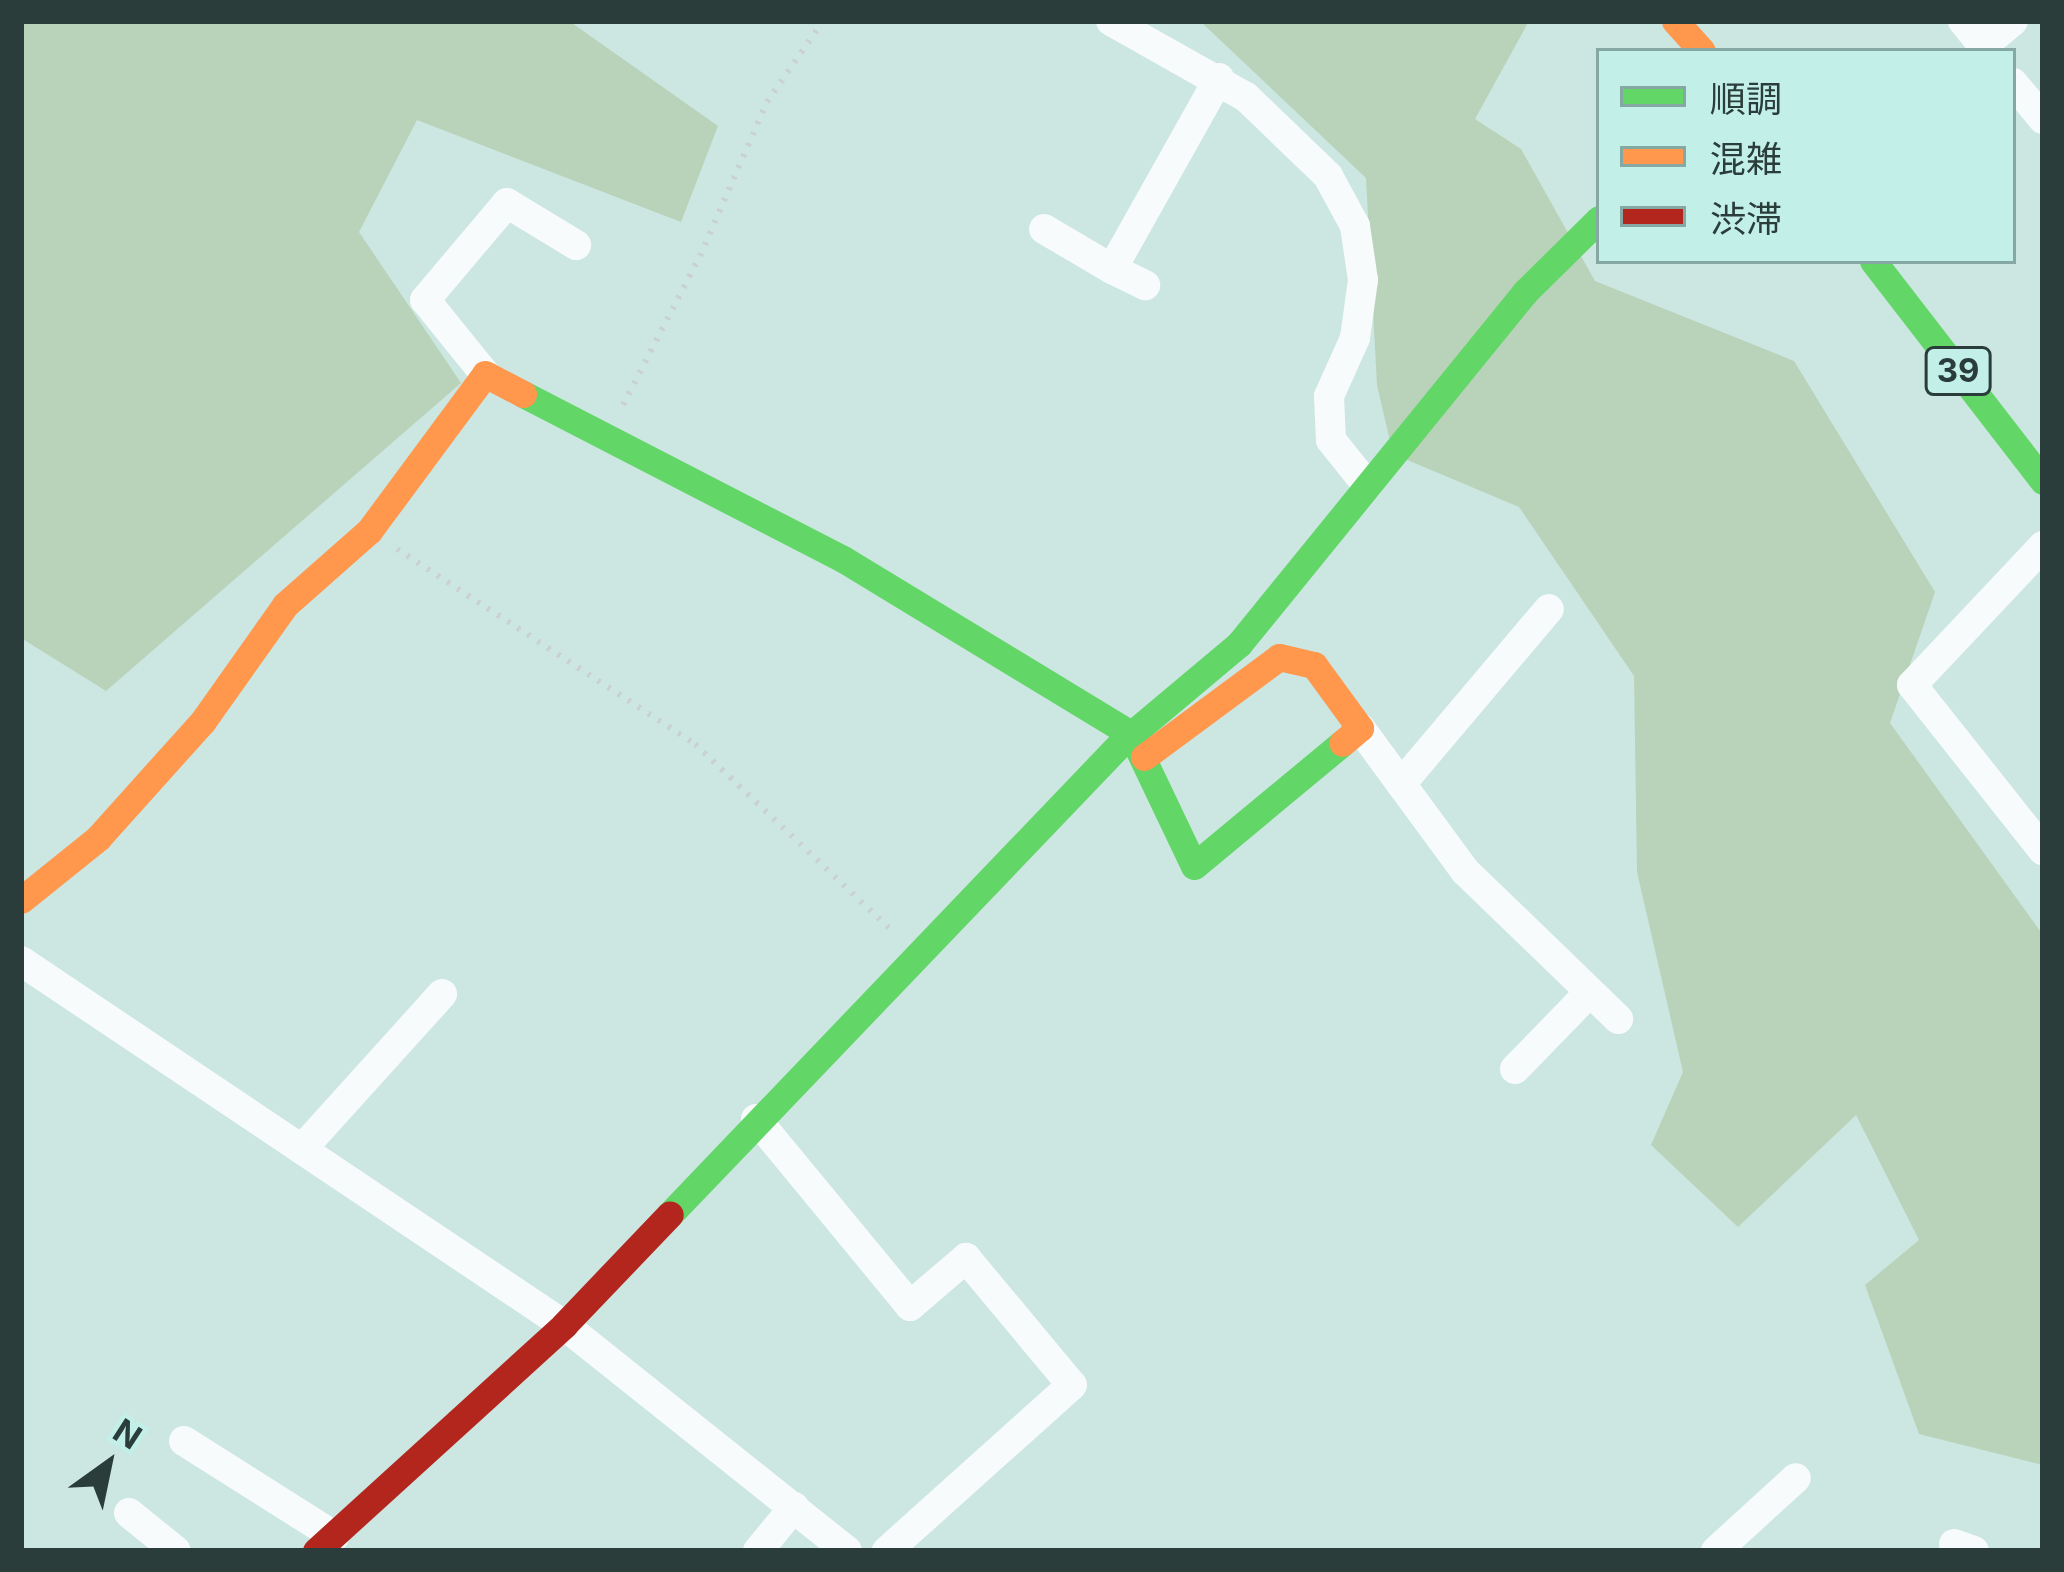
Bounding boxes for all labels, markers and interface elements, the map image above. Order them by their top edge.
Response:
legend [1596,48,2016,264]
text: 順調 [1710,77,1782,121]
text: 混雑 [1710,137,1782,181]
text: 渋滞 [1710,197,1782,241]
road number: 39 [1922,344,1994,398]
north arrow [48,1404,168,1524]
text: N [106,1410,149,1457]

